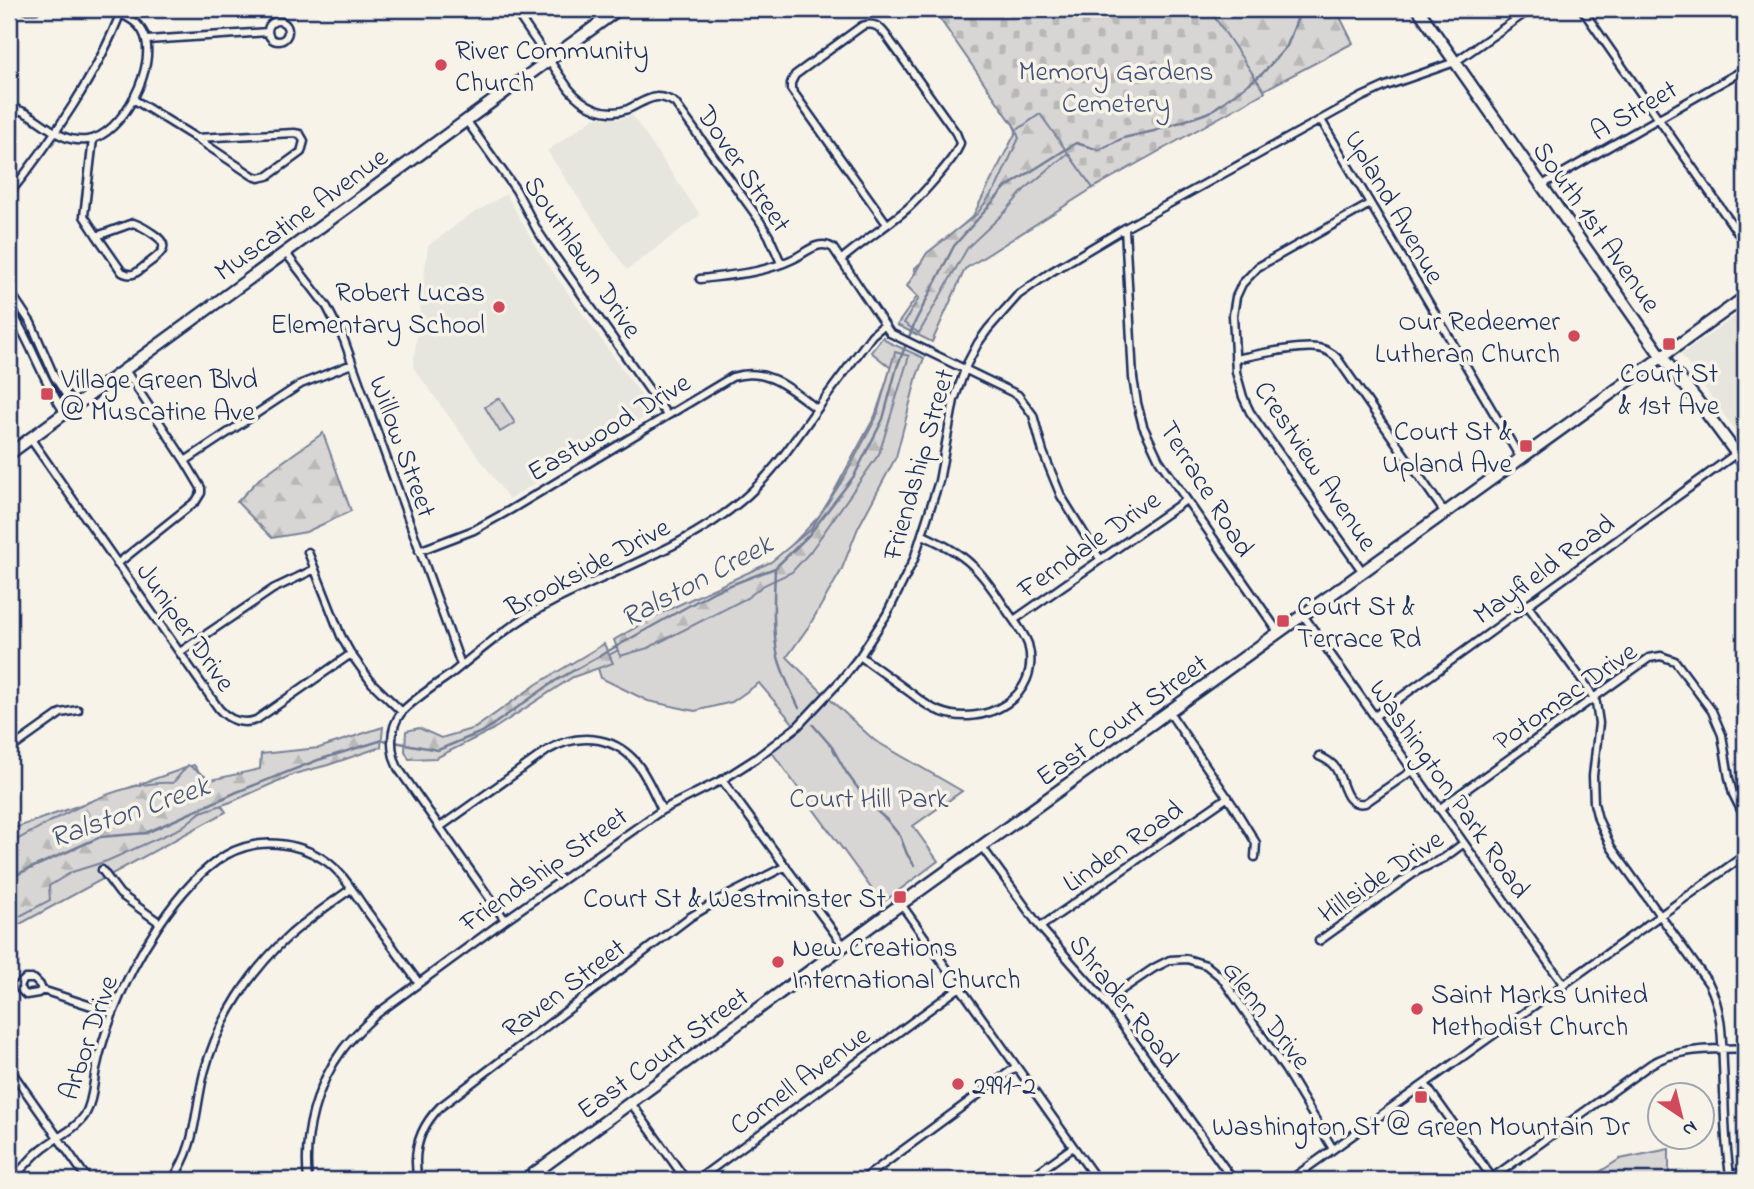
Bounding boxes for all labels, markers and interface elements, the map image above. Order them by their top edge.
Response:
place label: River Community Church [455,32,649,105]
park label: Memory Gardens Cemetery [1019,53,1213,126]
marker: River Community Church [433,57,449,73]
street label: A Street [1583,71,1686,153]
street label: Dover Street [684,97,800,242]
street label: Upland Avenue [1332,123,1454,293]
street label: South 1st Avenue [1521,134,1670,323]
street label: Muscatine Avenue [207,138,398,293]
street label: Southlawn Drive [511,168,651,348]
place label: Robert Lucas Elementary School [270,274,485,347]
marker: Robert Lucas Elementary School [491,299,507,315]
place label: Our Redeemer Lutheran Church [1375,303,1560,376]
marker: Our Redeemer Lutheran Church [1566,328,1582,344]
marker: Court St & 1st Ave [1661,336,1677,352]
place label: Court St & 1st Ave [1619,355,1720,428]
place label: Village Green Blvd @ Muscatine Ave [60,361,258,434]
street label: Eastwood Drive [520,364,700,494]
street label: Friendship Street [873,365,967,566]
street label: Willow Street [356,371,445,524]
street label: Crestview Avenue [1242,374,1387,561]
marker: Village Green Blvd @ Muscatine Ave [39,386,55,402]
place label: Court St & Upland Ave [1382,413,1512,486]
street label: Terrace Road [1147,414,1263,566]
marker: Court St & Upland Ave [1518,438,1534,454]
street label: Ferndale Drive [1009,481,1170,611]
street label: Mayfield Road [1466,505,1625,636]
street label: Brookside Drive [498,508,679,630]
water label: Ralston Creek [613,523,783,641]
street label: Juniper Drive [124,555,244,702]
place label: Court St & Terrace Rd [1297,588,1422,661]
marker: Court St & Terrace Rd [1275,613,1291,629]
street label: Potomac Drive [1486,633,1647,763]
street label: East Court Street [1028,645,1218,798]
street label: Washington Park Road [1357,672,1539,908]
water label: Ralston Creek [44,765,218,862]
park label: Court Hill Park [789,780,949,821]
street label: Linden Road [1055,791,1193,905]
street label: Friendship Street [452,798,637,945]
street label: Hillside Drive [1311,820,1453,935]
place label: Court St & Westminster St [583,880,886,921]
marker: Court St & Westminster St [892,889,908,905]
street label: Shrader Road [1057,927,1188,1078]
street label: Raven Street [494,929,636,1050]
place label: New Creations International Church [792,929,1021,1002]
street label: Glenn Drive [1210,953,1320,1080]
marker: New Creations International Church [770,954,786,970]
street label: Arbor Drive [50,970,131,1106]
place label: Saint Marks United Methodist Church [1431,976,1648,1049]
street label: East Court Street [569,978,759,1131]
marker: Saint Marks United Methodist Church [1409,1001,1425,1017]
street label: Cornell Avenue [722,1016,880,1147]
place label: 2991-2 [972,1067,1036,1108]
marker: 2991-2 [950,1076,966,1092]
north arrow [1646,1080,1716,1150]
marker: Washington St @ Green Mountain Dr [1413,1089,1429,1105]
place label: Washington St @ Green Mountain Dr [1212,1108,1630,1149]
text: N [1676,1113,1702,1143]

